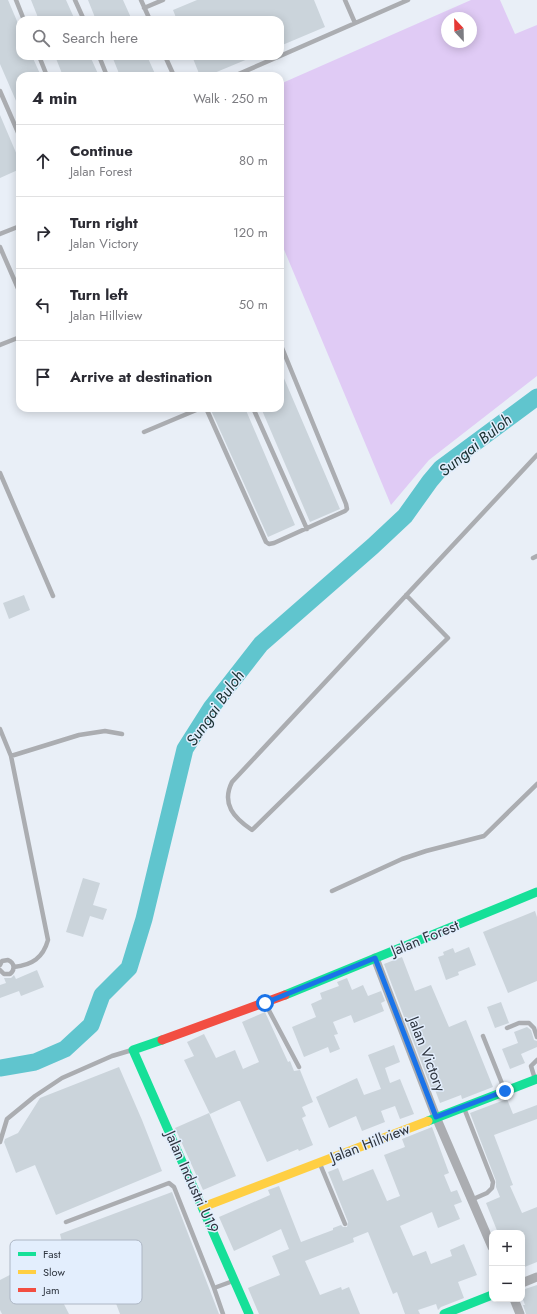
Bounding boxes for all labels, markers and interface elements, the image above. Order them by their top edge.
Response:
north arrow [441,12,477,48]
search box [16,16,284,60]
icon: search [30,27,52,49]
text: Search here [62,27,138,49]
text: 4 min [32,86,77,110]
text: Walk · 250 m [193,89,268,108]
text: Continue [70,140,133,162]
icon: ahead [32,150,54,172]
text: 80 m [239,151,268,170]
text: Jalan Forest [70,162,132,181]
text: Turn right [70,212,138,234]
icon: right [32,222,54,244]
text: 120 m [233,223,268,242]
text: Jalan Victory [70,234,138,253]
text: Turn left [70,284,128,306]
icon: left [32,294,54,316]
text: 50 m [239,295,268,314]
text: Jalan Hillview [70,306,142,325]
icon: arrive [32,366,54,388]
text: Arrive at destination [70,366,212,388]
water label: Sungai Buloh [433,408,517,482]
water label: Sungai Buloh [180,665,250,751]
street label: Jalan Forest [386,914,463,962]
route start [256,994,274,1012]
street label: Jalan Victory [402,1011,452,1095]
route end [496,1082,514,1100]
street label: Jalan Hillview [325,1117,414,1169]
street label: Jalan Industri U19 [159,1126,224,1237]
map controls [489,1230,525,1302]
button: + [489,1230,525,1266]
legend [10,1240,142,1304]
text: Fast [43,1246,61,1262]
text: Slow [43,1264,65,1280]
button: − [489,1266,525,1302]
text: Jam [41,1282,60,1298]

